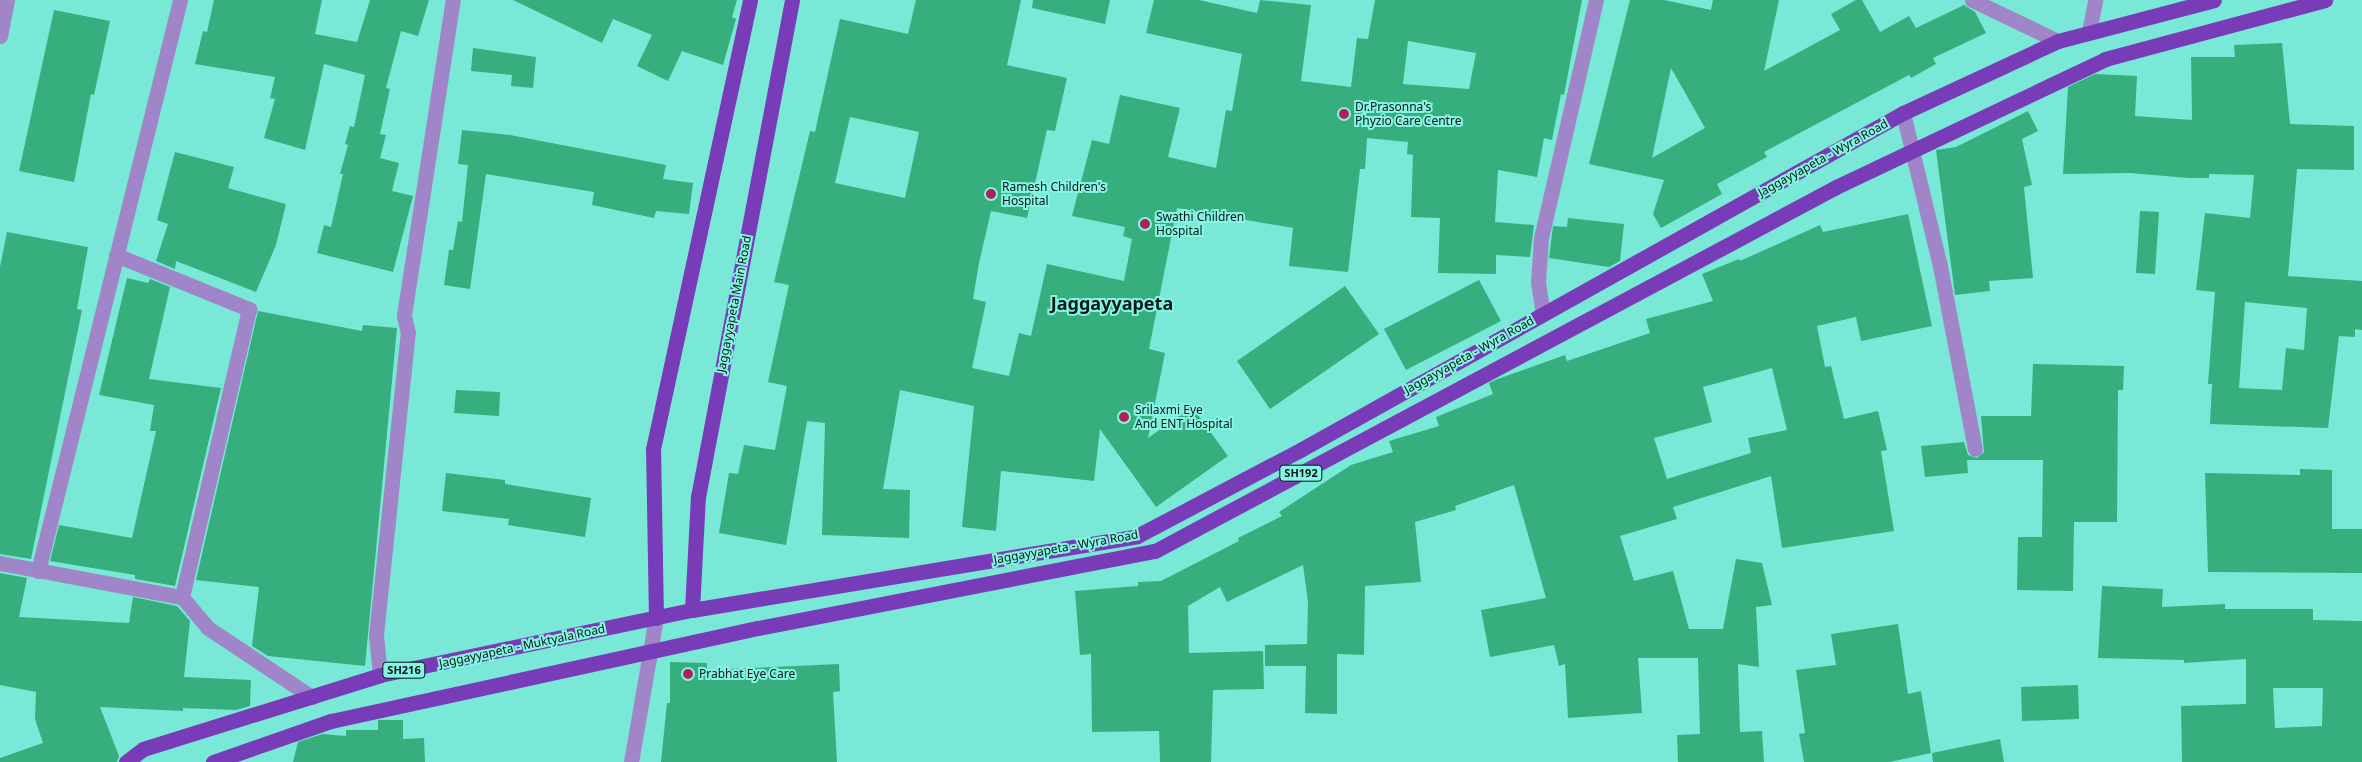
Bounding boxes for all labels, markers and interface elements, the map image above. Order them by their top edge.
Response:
place label: Dr.Prasonna's Phyzio Care Centre [1355,100,1461,128]
marker: Dr.Prasonna's Phyzio Care Centre [1337,107,1351,121]
street label: Jaggayyapeta - Wyra Road [1755,116,1891,200]
place label: Ramesh Children's Hospital [1002,180,1106,208]
marker: Ramesh Children's Hospital [984,187,998,201]
place label: Swathi Children Hospital [1156,210,1244,238]
marker: Swathi Children Hospital [1138,217,1152,231]
street label: Jaggayyapeta Main Road [714,234,754,374]
district label: Jaggayyapeta [1051,292,1173,314]
street label: Jaggayyapeta - Wyra Road [1401,313,1537,397]
place label: Srilaxmi Eye And ENT Hospital [1135,403,1233,431]
marker: Srilaxmi Eye And ENT Hospital [1117,410,1131,424]
road number: SH192 [1278,464,1324,482]
street label: Jaggayyapeta - Wyra Road [993,527,1139,567]
street label: Jaggayyapeta - Muktyala Road [438,621,606,671]
road number: SH216 [382,662,426,678]
marker: Prabhat Eye Care [681,667,695,681]
place label: Prabhat Eye Care [699,667,795,681]

